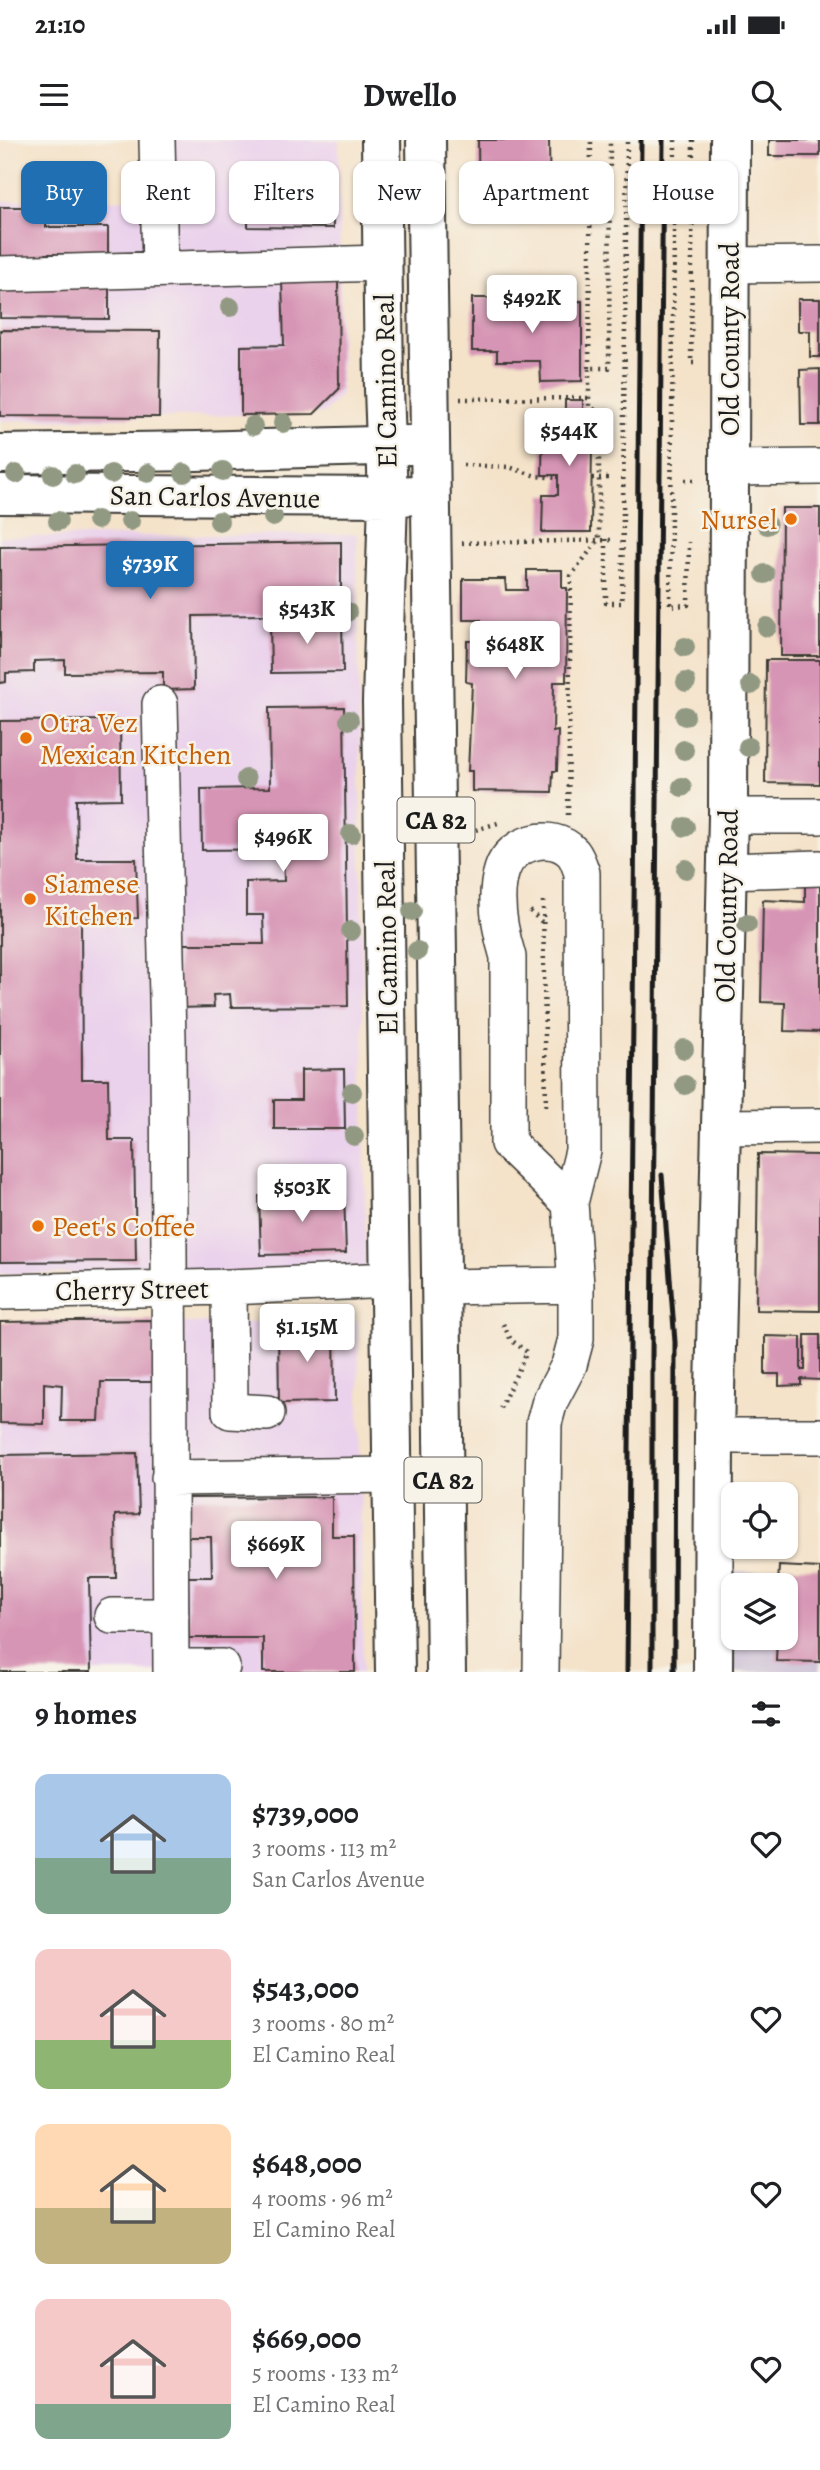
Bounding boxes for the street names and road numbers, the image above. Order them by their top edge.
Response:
street label: Old County Road [711,241,749,436]
street label: El Camino Real [365,293,407,468]
street label: San Carlos Avenue [109,476,321,518]
road number: CA 82 [398,798,474,842]
street label: Old County Road [706,808,748,1003]
street label: El Camino Real [366,860,408,1035]
street label: Cherry Street [55,1270,209,1310]
road number: CA 82 [404,1457,481,1502]

